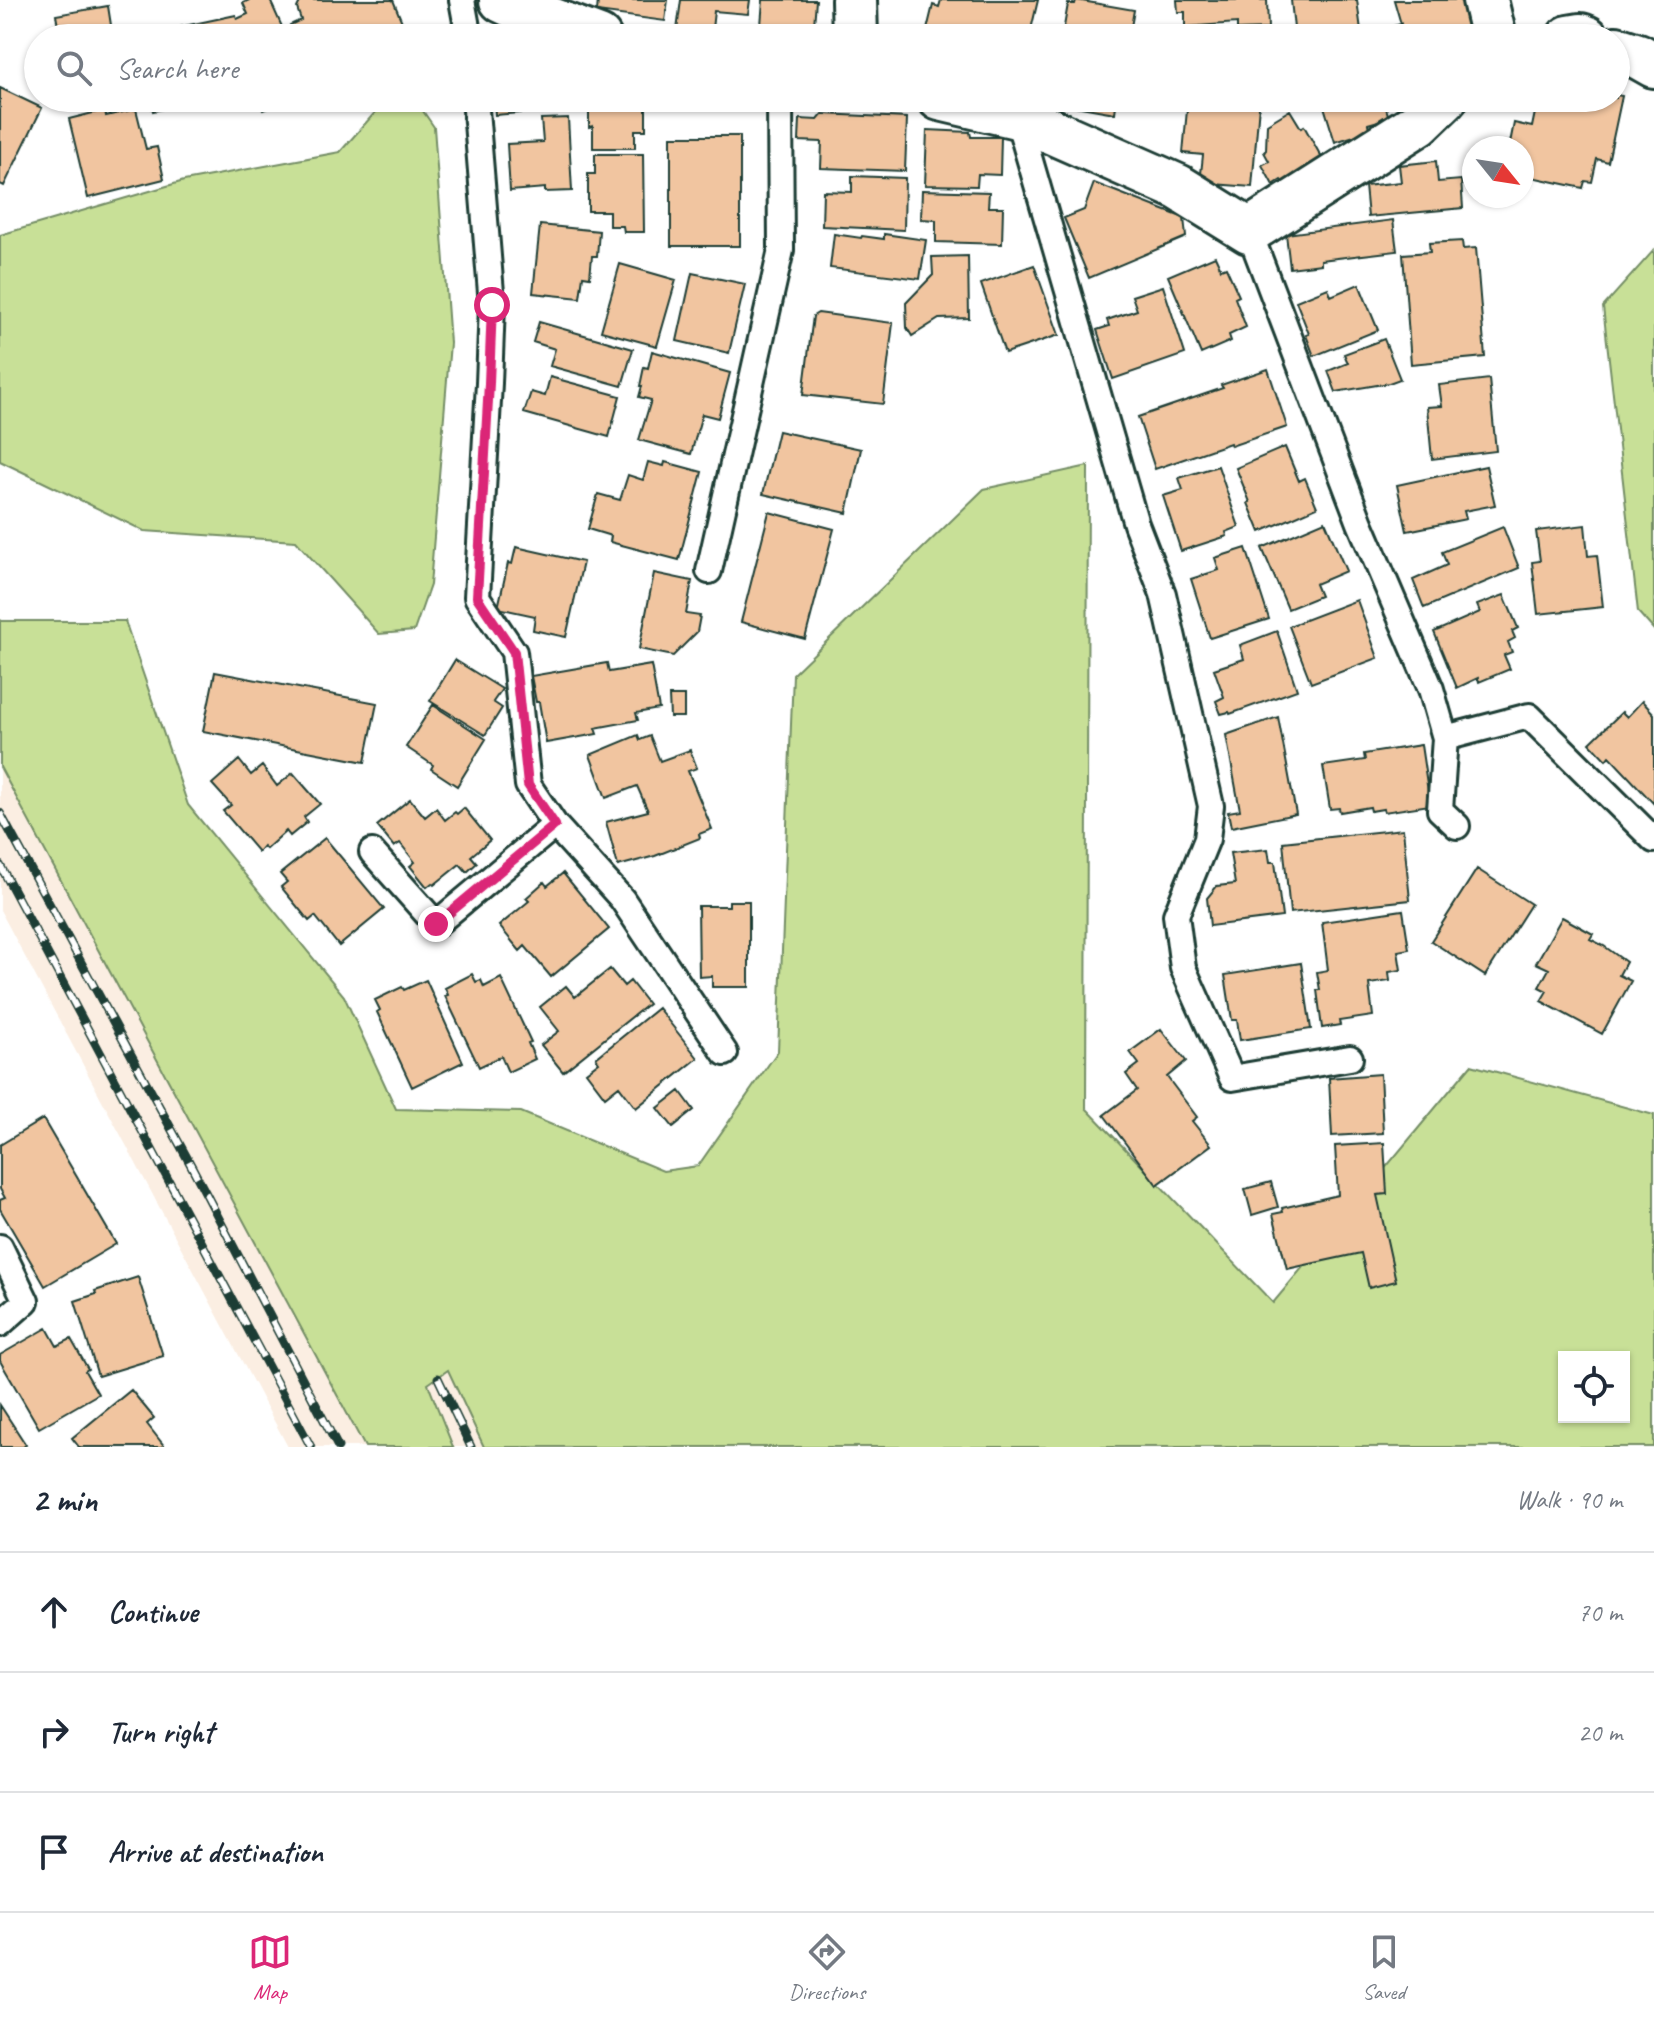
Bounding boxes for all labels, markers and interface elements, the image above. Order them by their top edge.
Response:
search box [24,24,1630,112]
icon: search [52,46,96,90]
text: Search here [116,49,238,87]
north arrow [1462,136,1534,208]
route start [474,287,510,323]
route end [418,906,454,942]
map controls [1558,1351,1630,1423]
button: locate [1558,1351,1630,1423]
text: 2 min [32,1478,97,1521]
text: Walk · 90 m [1516,1483,1622,1516]
icon: ahead [32,1590,76,1634]
text: Continue [108,1593,198,1631]
text: 70 m [1578,1596,1622,1629]
icon: right [32,1710,76,1754]
text: Turn right [108,1713,213,1751]
text: 20 m [1578,1716,1622,1749]
icon: arrive [32,1830,76,1874]
text: Arrive at destination [108,1833,323,1871]
tab: Map [248,1930,292,2006]
tab: Directions [789,1930,865,2006]
tab: Saved [1362,1930,1406,2006]

